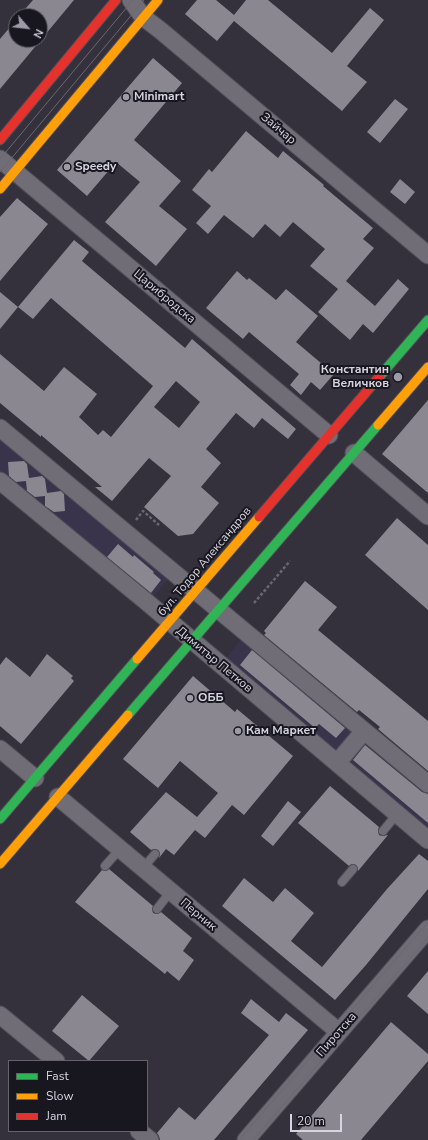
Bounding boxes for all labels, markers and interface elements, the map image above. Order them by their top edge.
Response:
north arrow [8,8,48,48]
text: N [30,26,47,41]
place label: Minimart [134,90,184,104]
marker: Minimart [121,92,131,102]
street label: Зайчар [258,110,298,148]
place label: Speedy [75,160,116,174]
marker: Speedy [62,162,72,172]
street label: Царибродска [130,267,198,327]
place label: Константин Величков [321,363,389,391]
marker: Константин Величков [392,371,404,383]
street label: бул. Тодор Александров [155,505,255,619]
street label: Димитър Петков [173,624,255,696]
place label: ОББ [198,691,224,705]
marker: ОББ [185,693,195,703]
place label: Кам Маркет [246,724,316,738]
marker: Кам Маркет [233,726,243,736]
street label: Перник [177,896,219,934]
street label: Пиротска [314,1010,360,1060]
legend [8,1060,148,1132]
text: Fast [46,1068,69,1084]
text: Slow [46,1088,74,1104]
scale bar [292,1106,344,1132]
text: Jam [46,1108,67,1124]
text: 20 m [297,1113,325,1129]

